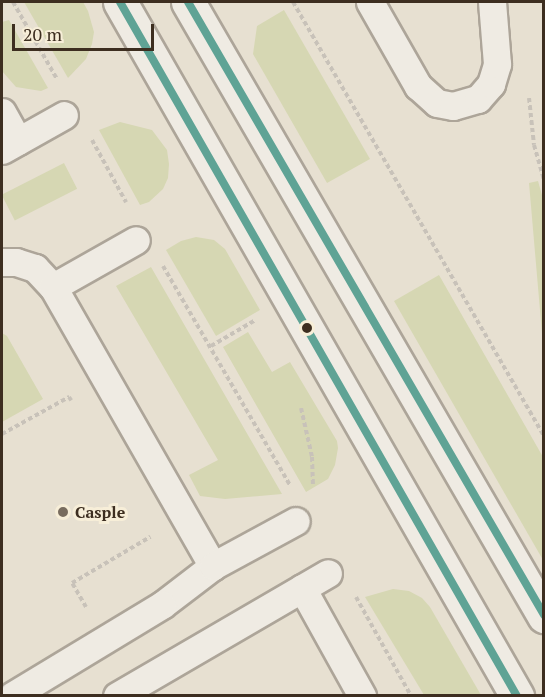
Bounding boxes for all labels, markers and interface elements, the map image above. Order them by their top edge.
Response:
scale bar [15,12,158,50]
text: 20 m [23,22,62,46]
unlabelled marker [301,322,313,334]
place label: Casple [75,502,125,522]
marker: Casple [56,505,70,519]

